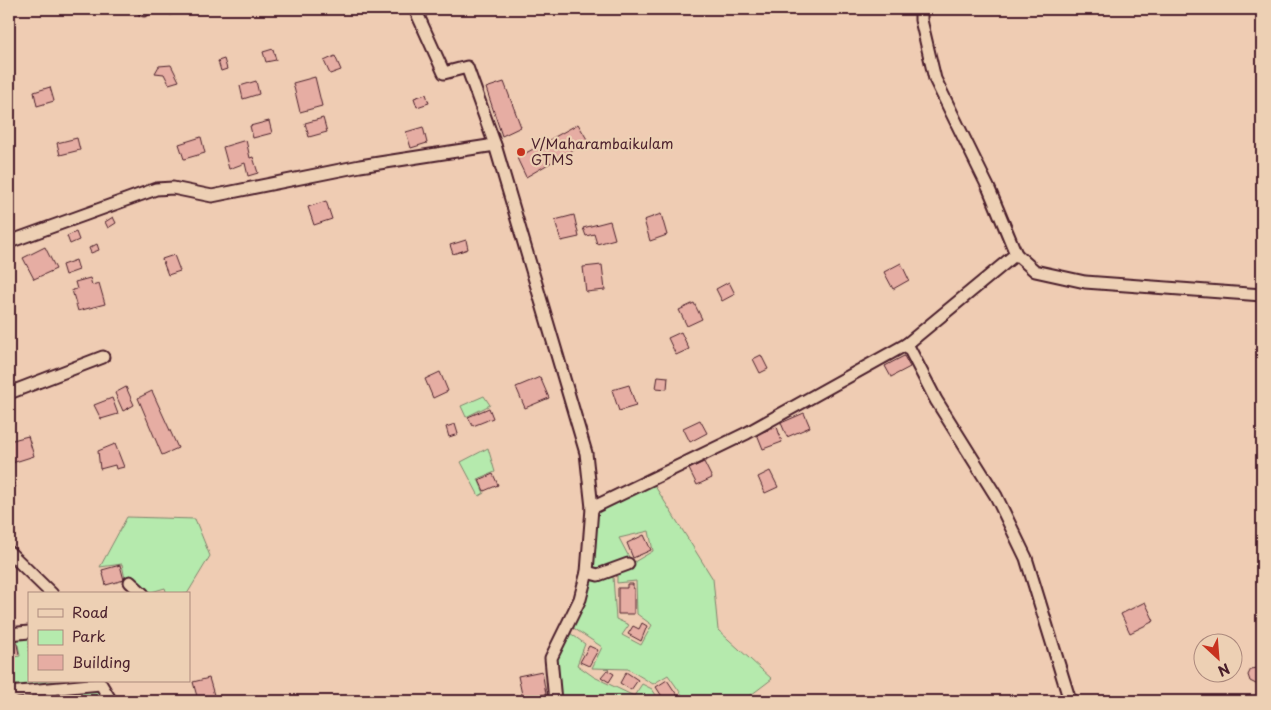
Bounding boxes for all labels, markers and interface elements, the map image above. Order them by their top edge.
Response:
place label: V/Maharambaikulam GTMS [531,133,673,170]
marker: V/Maharambaikulam GTMS [515,146,527,158]
legend [28,592,190,682]
text: Road [72,600,108,623]
text: Park [72,624,106,647]
north arrow [1194,632,1244,682]
text: Building [72,650,131,673]
text: N [1214,658,1234,682]

